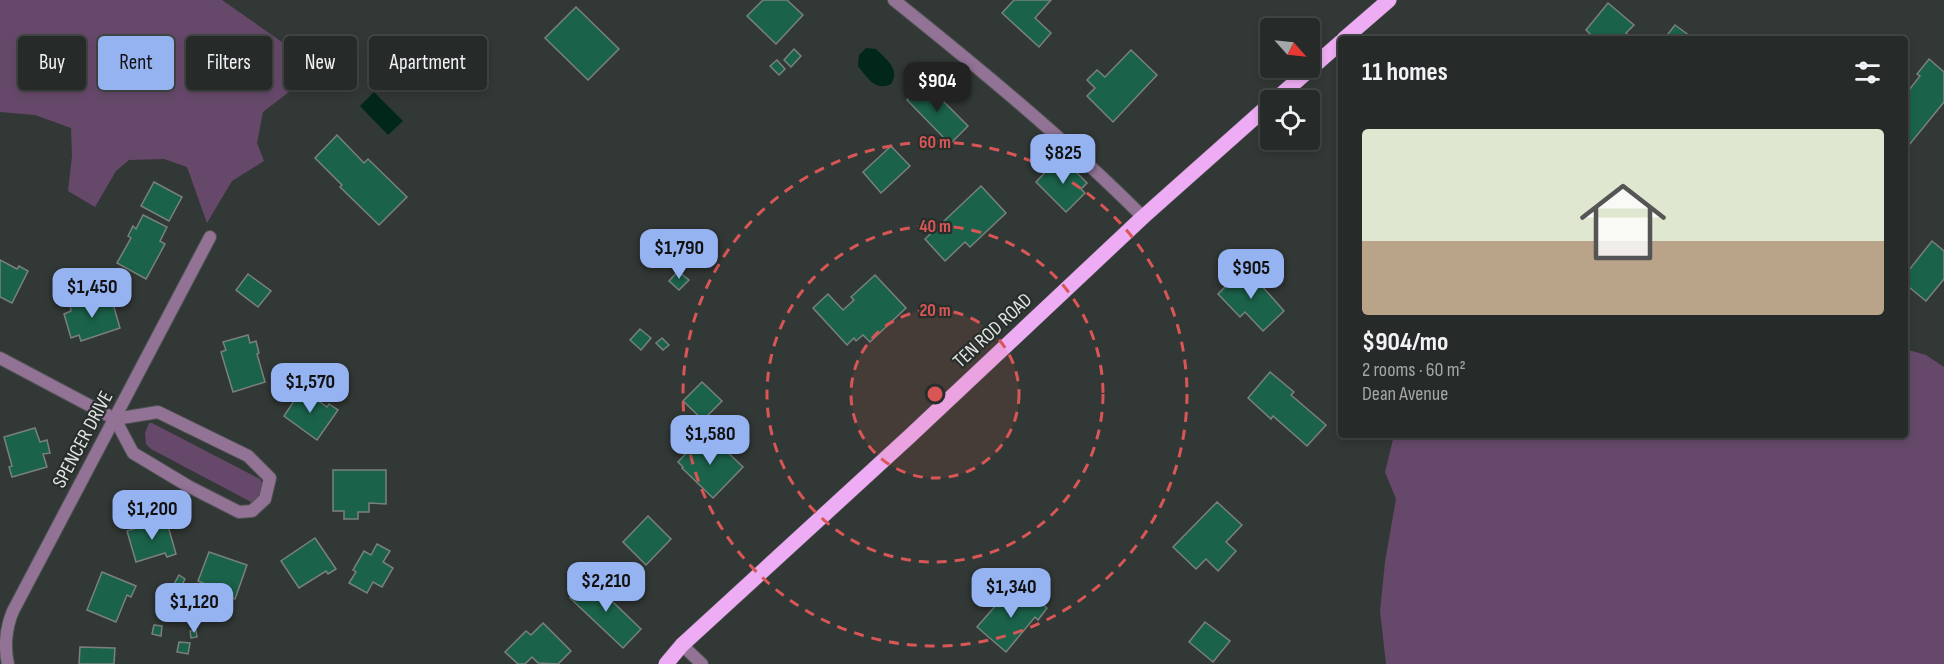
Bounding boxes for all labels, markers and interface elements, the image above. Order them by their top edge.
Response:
north arrow [1260,18,1320,78]
map controls [1260,18,1320,150]
chip: Buy [18,36,86,90]
chip: Rent [98,36,174,90]
chip: Filters [186,36,272,90]
chip: New [284,36,357,90]
chip: Apartment [369,36,487,90]
icon: filters [1851,56,1884,89]
text: 11 homes [1362,57,1448,88]
pin: $904 [901,62,973,113]
text: $904 [918,69,956,93]
button: locate [1260,90,1320,150]
text: 60 m [919,132,951,153]
pin: $825 [1027,134,1099,185]
text: $825 [1044,141,1082,165]
icon: home [1569,168,1677,276]
text: 40 m [919,216,951,237]
pin: $1,790 [630,229,728,280]
text: $1,790 [654,236,704,260]
pin: $905 [1215,249,1287,300]
text: $905 [1232,256,1270,280]
pin: $1,450 [43,268,141,319]
text: $1,450 [67,275,117,299]
street label: TEN ROD ROAD [948,288,1037,373]
text: 20 m [919,300,951,321]
text: $904/mo [1362,327,1448,358]
text: 2 rooms · 60 m² [1362,358,1466,382]
pin: $1,570 [261,363,359,414]
text: $1,570 [285,370,335,394]
text: Dean Avenue [1362,382,1448,406]
centre of rings [925,384,945,404]
street label: SPENCER DRIVE [47,387,118,492]
pin: $1,580 [661,415,759,466]
text: $1,580 [684,422,736,446]
pin: $1,200 [103,490,201,541]
text: $1,200 [127,497,177,521]
pin: $2,210 [557,562,655,613]
pin: $1,340 [962,568,1060,619]
text: $2,210 [581,569,631,593]
text: $1,340 [986,575,1036,599]
pin: $1,120 [145,583,243,634]
text: $1,120 [169,590,219,614]

